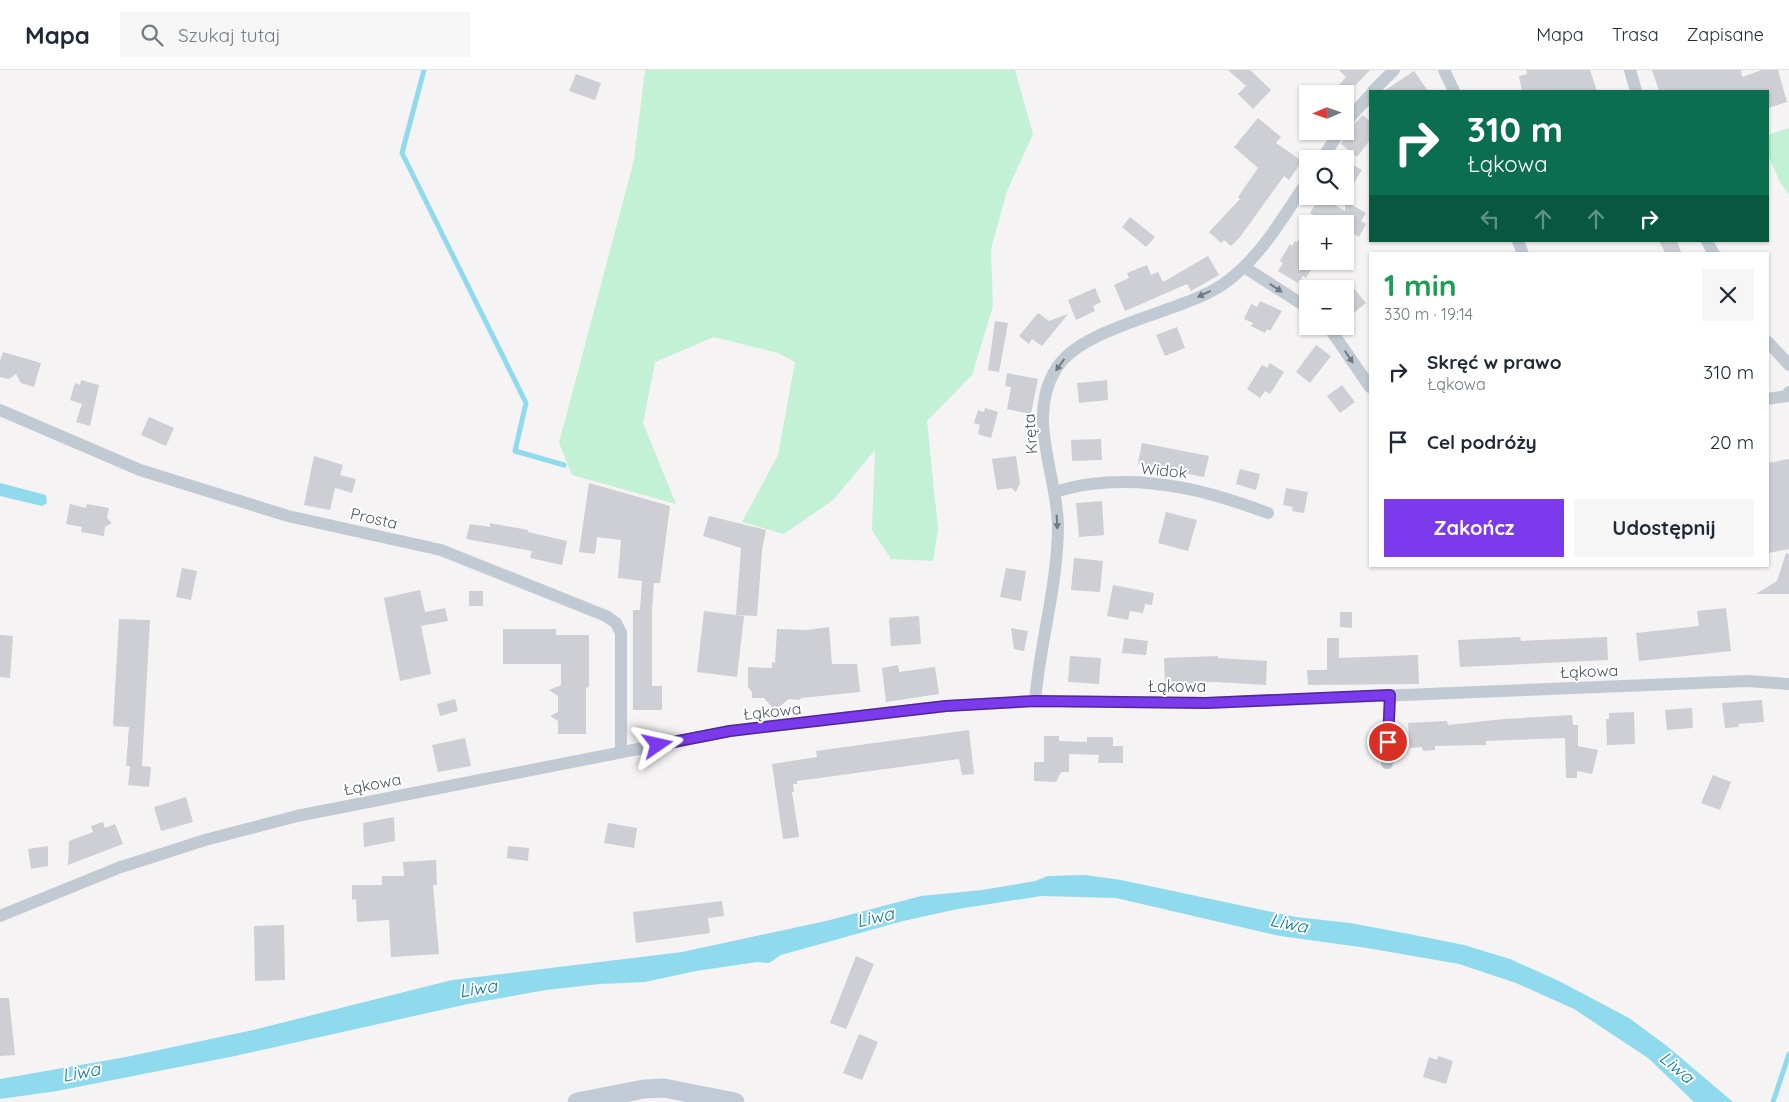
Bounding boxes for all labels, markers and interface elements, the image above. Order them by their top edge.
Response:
search box [120,12,470,57]
text: Mapa [25,20,90,50]
icon: search [138,21,166,49]
text: Szukaj tutaj [178,23,281,47]
text: Mapa [1536,23,1584,46]
text: Trasa [1612,23,1659,46]
text: Zapisane [1687,23,1764,46]
north arrow [1299,85,1354,140]
map controls [1299,85,1354,335]
text: 310 m [1467,107,1563,151]
icon: right [1384,110,1449,175]
button: search [1299,150,1354,205]
text: Łąkowa [1467,150,1548,178]
icon: left [1476,205,1504,233]
icon: ahead [1529,205,1557,233]
icon: ahead [1582,205,1610,233]
icon: right [1635,205,1663,233]
button: + [1299,215,1354,270]
text: 1 min [1384,266,1457,304]
button: close [1702,269,1754,321]
button: − [1299,280,1354,335]
one-way arrow [1269,283,1282,292]
one-way arrow [1196,290,1211,298]
text: 330 m · 19:14 [1384,304,1473,324]
one-way arrow [1344,350,1354,363]
text: Skręć w prawo [1427,350,1562,374]
one-way arrow [1055,358,1065,372]
icon: right [1384,358,1412,386]
text: 310 m [1703,360,1754,384]
text: Łąkowa [1427,374,1486,394]
street label: Kręta [1019,413,1041,455]
icon: arrive [1384,428,1412,456]
text: Cel podróży [1427,430,1537,454]
text: 20 m [1710,430,1754,454]
street label: Widok [1140,458,1188,482]
button: Zakończ [1384,499,1564,557]
button: Udostępnij [1574,499,1754,557]
street label: Prosta [349,503,399,533]
one-way arrow [1053,515,1061,531]
street label: Łąkowa [1559,660,1619,682]
street label: Łąkowa [1148,676,1206,696]
street label: Łąkowa [742,698,802,724]
position arrow [631,718,683,770]
pin [1367,721,1409,763]
icon: arrive [1374,728,1402,756]
street label: Łąkowa [341,769,403,799]
water label: Liwa [854,901,897,932]
water label: Liwa [1268,908,1311,938]
water label: Liwa [457,974,500,1002]
water label: Liwa [1655,1046,1700,1089]
water label: Liwa [60,1057,103,1087]

